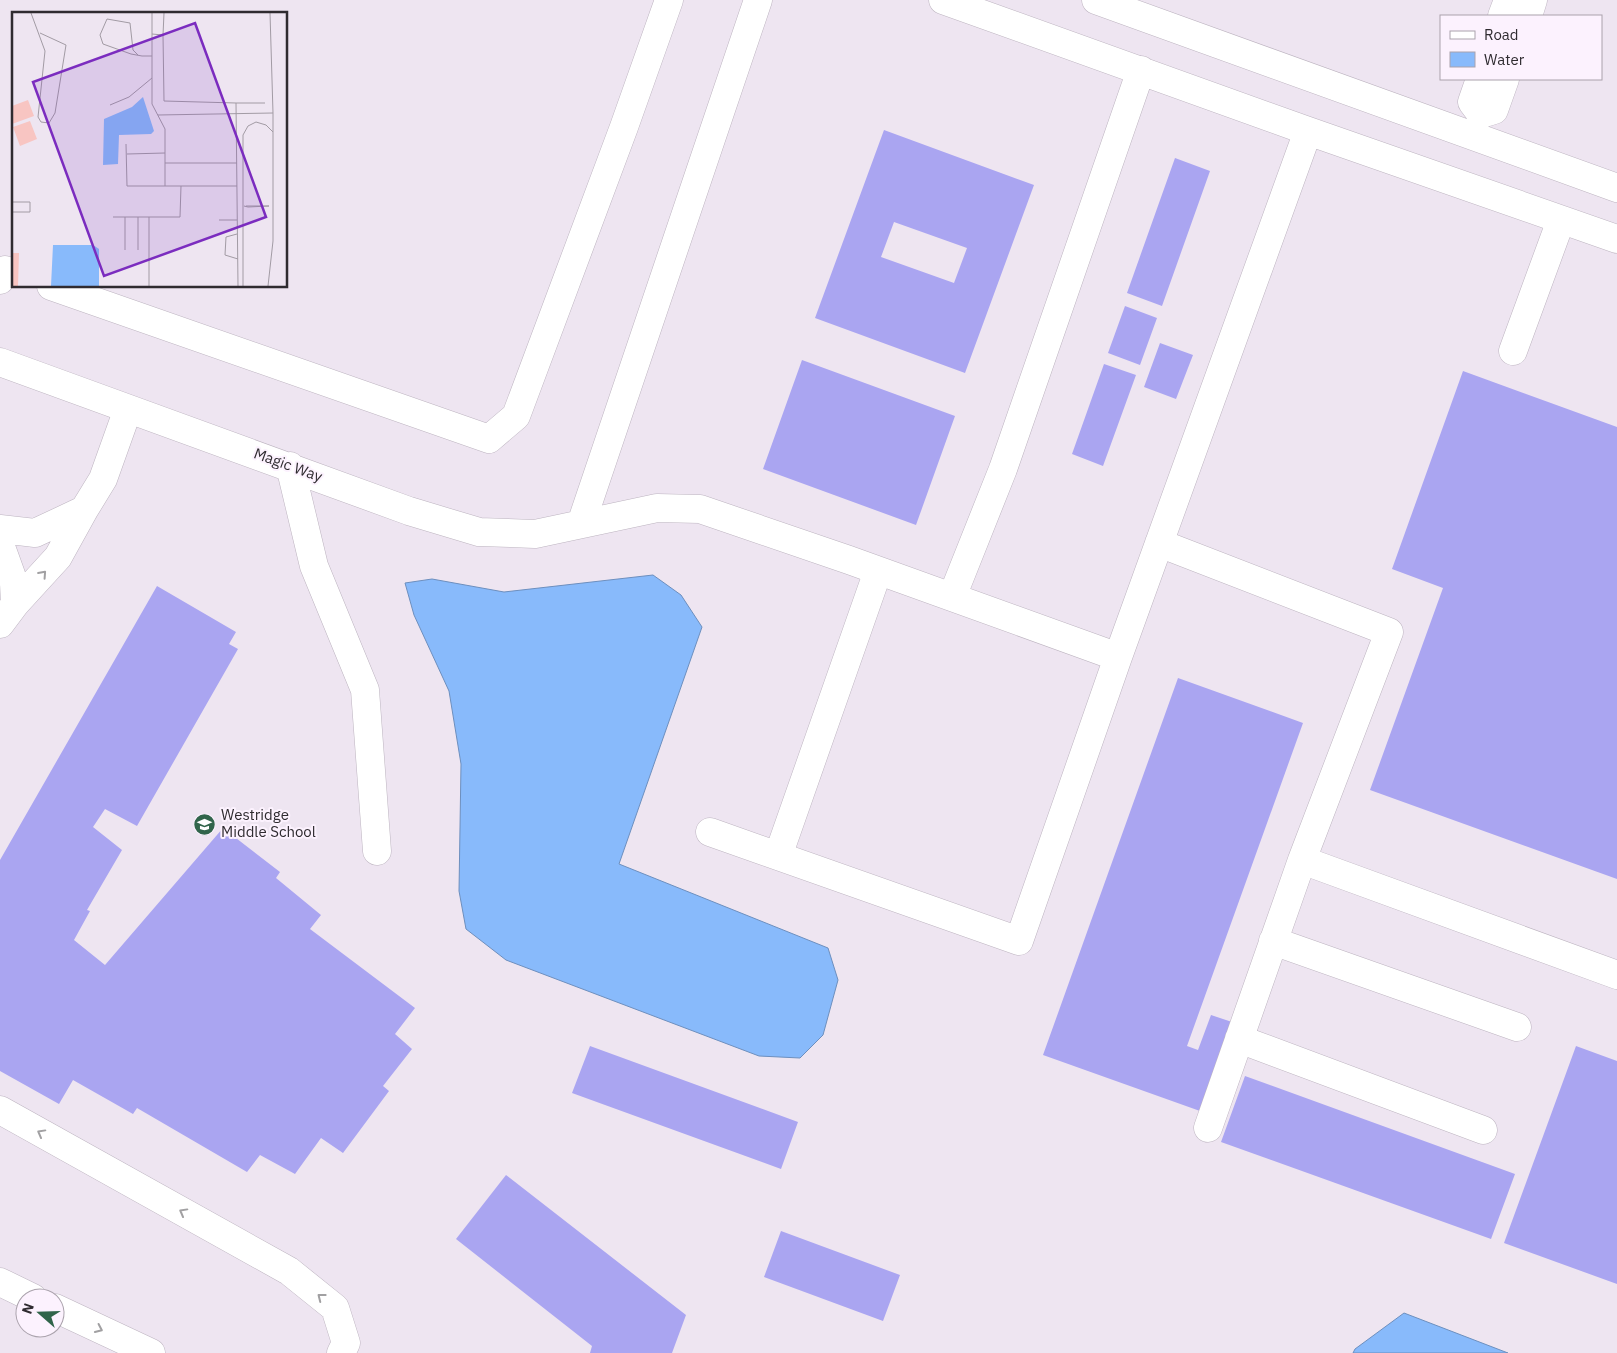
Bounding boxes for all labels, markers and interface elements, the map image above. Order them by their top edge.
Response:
inset map [12,12,288,288]
legend [1440,15,1602,80]
text: Road [1484,25,1519,44]
text: Water [1484,50,1525,69]
street label: Magic Way [251,443,326,486]
one-way arrow [37,570,46,579]
place label: Westridge Middle School [221,805,316,841]
school or university icon: Westridge Middle School [193,812,217,836]
one-way arrow [37,1129,46,1139]
one-way arrow [179,1208,188,1218]
north arrow [15,1288,65,1338]
one-way arrow [318,1294,327,1302]
text: N [18,1301,38,1316]
one-way arrow [94,1323,103,1333]

